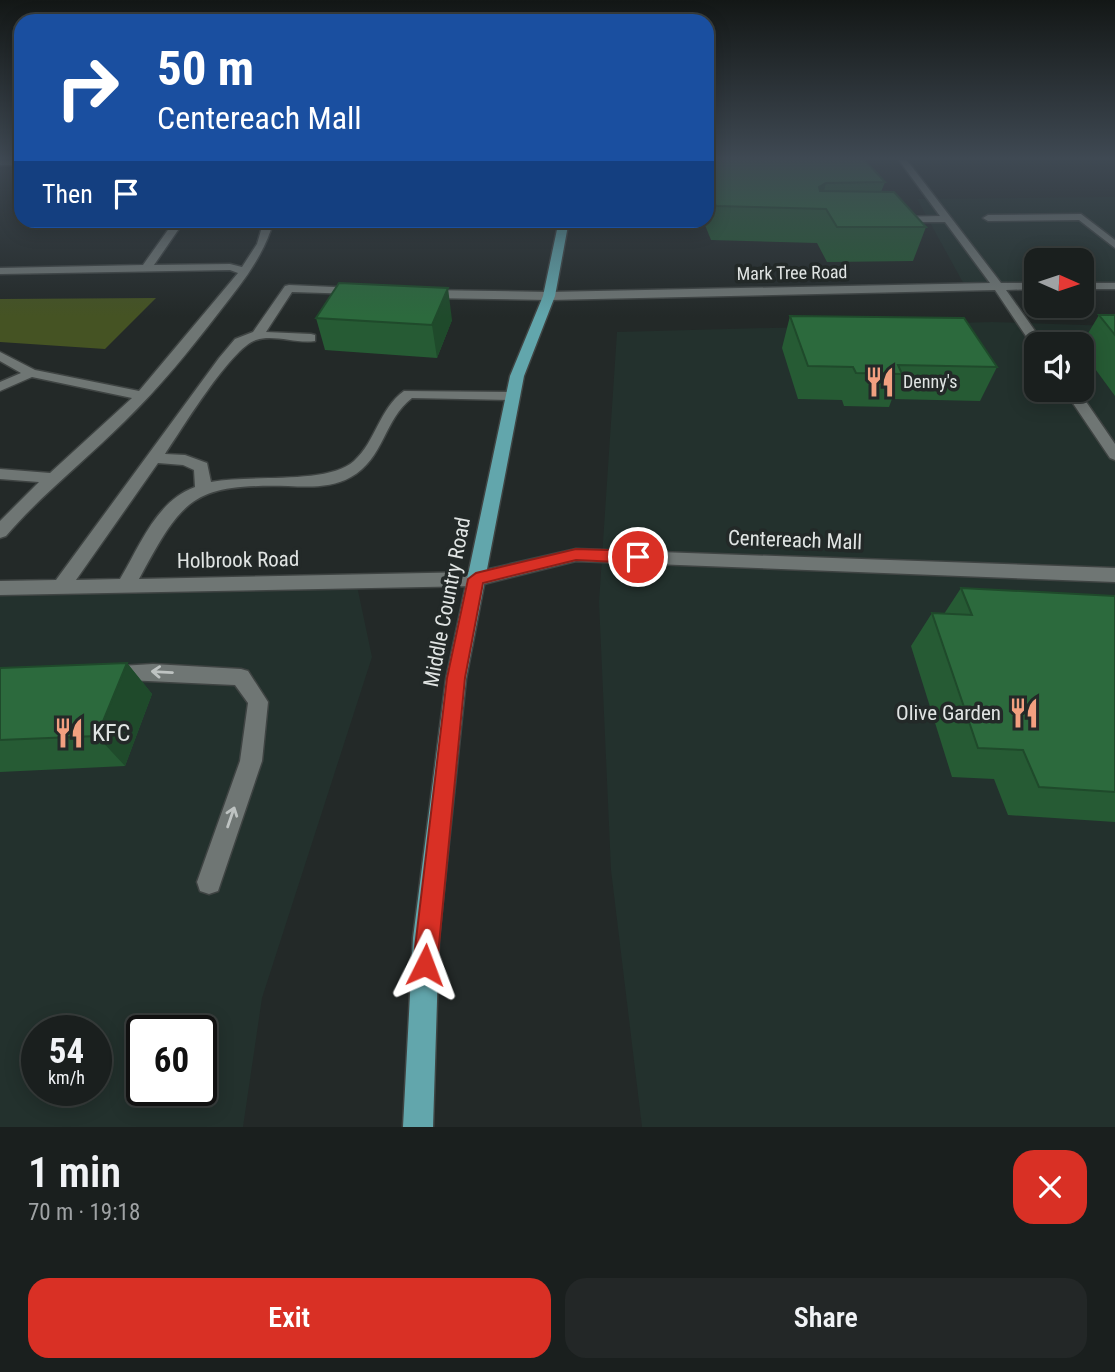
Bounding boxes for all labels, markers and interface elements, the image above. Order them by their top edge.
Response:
text: 50 m [157,40,254,97]
icon: right [42,42,133,133]
text: Centereach Mall [157,99,362,137]
icon: arrive [107,175,145,213]
text: Then [42,179,93,209]
north arrow [1024,248,1094,318]
map controls [1024,248,1094,402]
street label: Mark Tree Road [736,261,848,284]
button: sound [1024,332,1094,402]
restaurant icon: Denny's [863,365,897,399]
place label: Denny's [903,371,957,392]
street label: Middle Country Road [419,515,475,689]
street label: Centereach Mall [727,526,863,554]
pin [608,527,668,587]
icon: arrive [619,538,657,576]
street label: Holbrook Road [177,547,299,573]
one-way arrow [151,666,174,679]
restaurant icon: Olive Garden [1007,696,1041,730]
place label: Olive Garden [896,701,1001,725]
restaurant icon: KFC [52,716,86,750]
place label: KFC [92,719,130,747]
one-way arrow [226,807,239,829]
position arrow [388,928,462,1002]
speed limit sign: 60 [126,1015,217,1106]
text: 54 [49,1031,84,1072]
text: km/h [48,1067,85,1088]
text: 1 min [28,1148,121,1197]
button: close [1013,1150,1087,1224]
text: 70 m · 19:18 [28,1199,140,1226]
button: Exit [28,1278,551,1358]
button: Share [565,1278,1087,1358]

